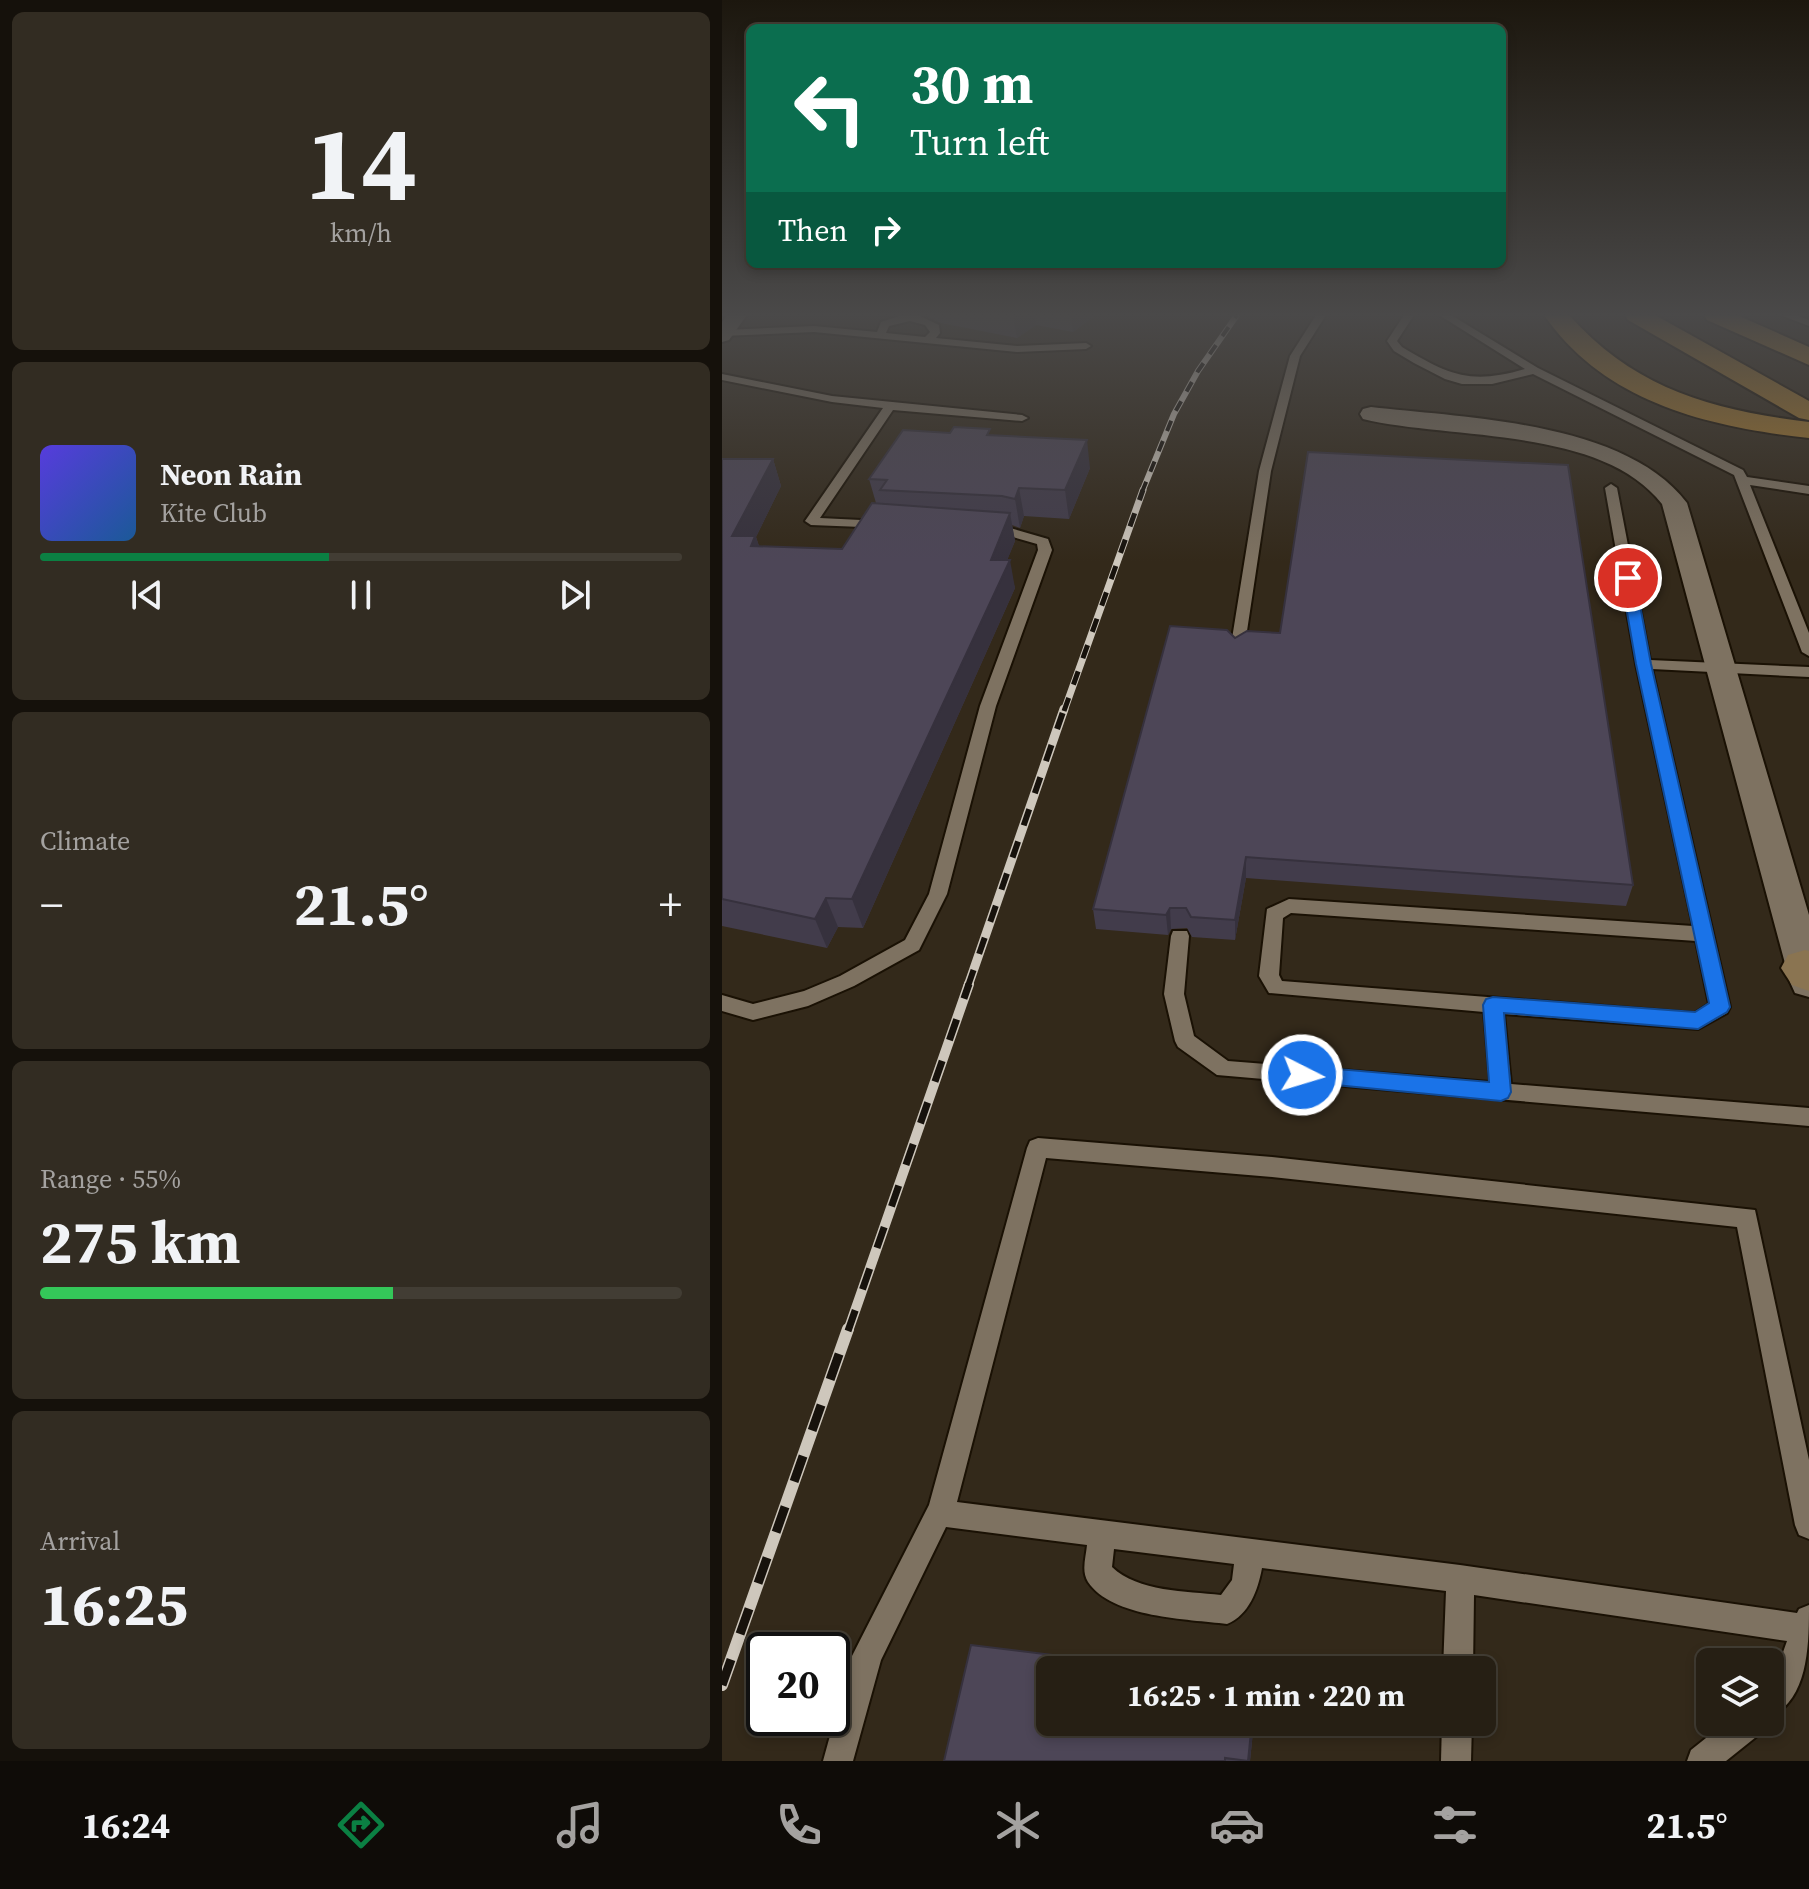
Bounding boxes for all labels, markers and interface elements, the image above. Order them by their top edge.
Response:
text: 30 m [910,45,1033,122]
icon: left [778,56,882,160]
text: 14 [305,91,417,234]
text: Turn left [910,118,1049,167]
icon: right [864,208,908,252]
text: Then [778,210,848,251]
text: km/h [330,215,392,251]
text: Neon Rain [160,454,302,495]
text: Kite Club [160,495,267,531]
pin [1594,544,1662,612]
icon: arrive [1606,556,1650,600]
icon: previous [125,573,169,617]
icon: pause [339,573,383,617]
icon: next [553,573,597,617]
text: Climate [40,823,130,859]
text: 21.5° [293,863,429,945]
text: − [40,874,63,935]
text: + [659,874,682,935]
position arrow [1260,1033,1344,1117]
text: Range · 55% [40,1161,181,1197]
text: 275 km [40,1201,241,1283]
text: Arrival [40,1523,120,1559]
text: 16:25 [40,1563,188,1645]
speed limit sign: 20 [746,1632,850,1736]
map controls [1696,1648,1784,1736]
button: layers [1696,1648,1784,1736]
text: 16:25 · 1 min · 220 m [1127,1675,1405,1716]
icon: directions [333,1797,389,1853]
icon: music [552,1797,608,1853]
icon: phone [771,1797,827,1853]
icon: climate [990,1797,1046,1853]
icon: car [1209,1797,1265,1853]
icon: filters [1427,1797,1483,1853]
text: 16:24 [81,1801,170,1850]
text: 21.5° [1646,1801,1727,1850]

